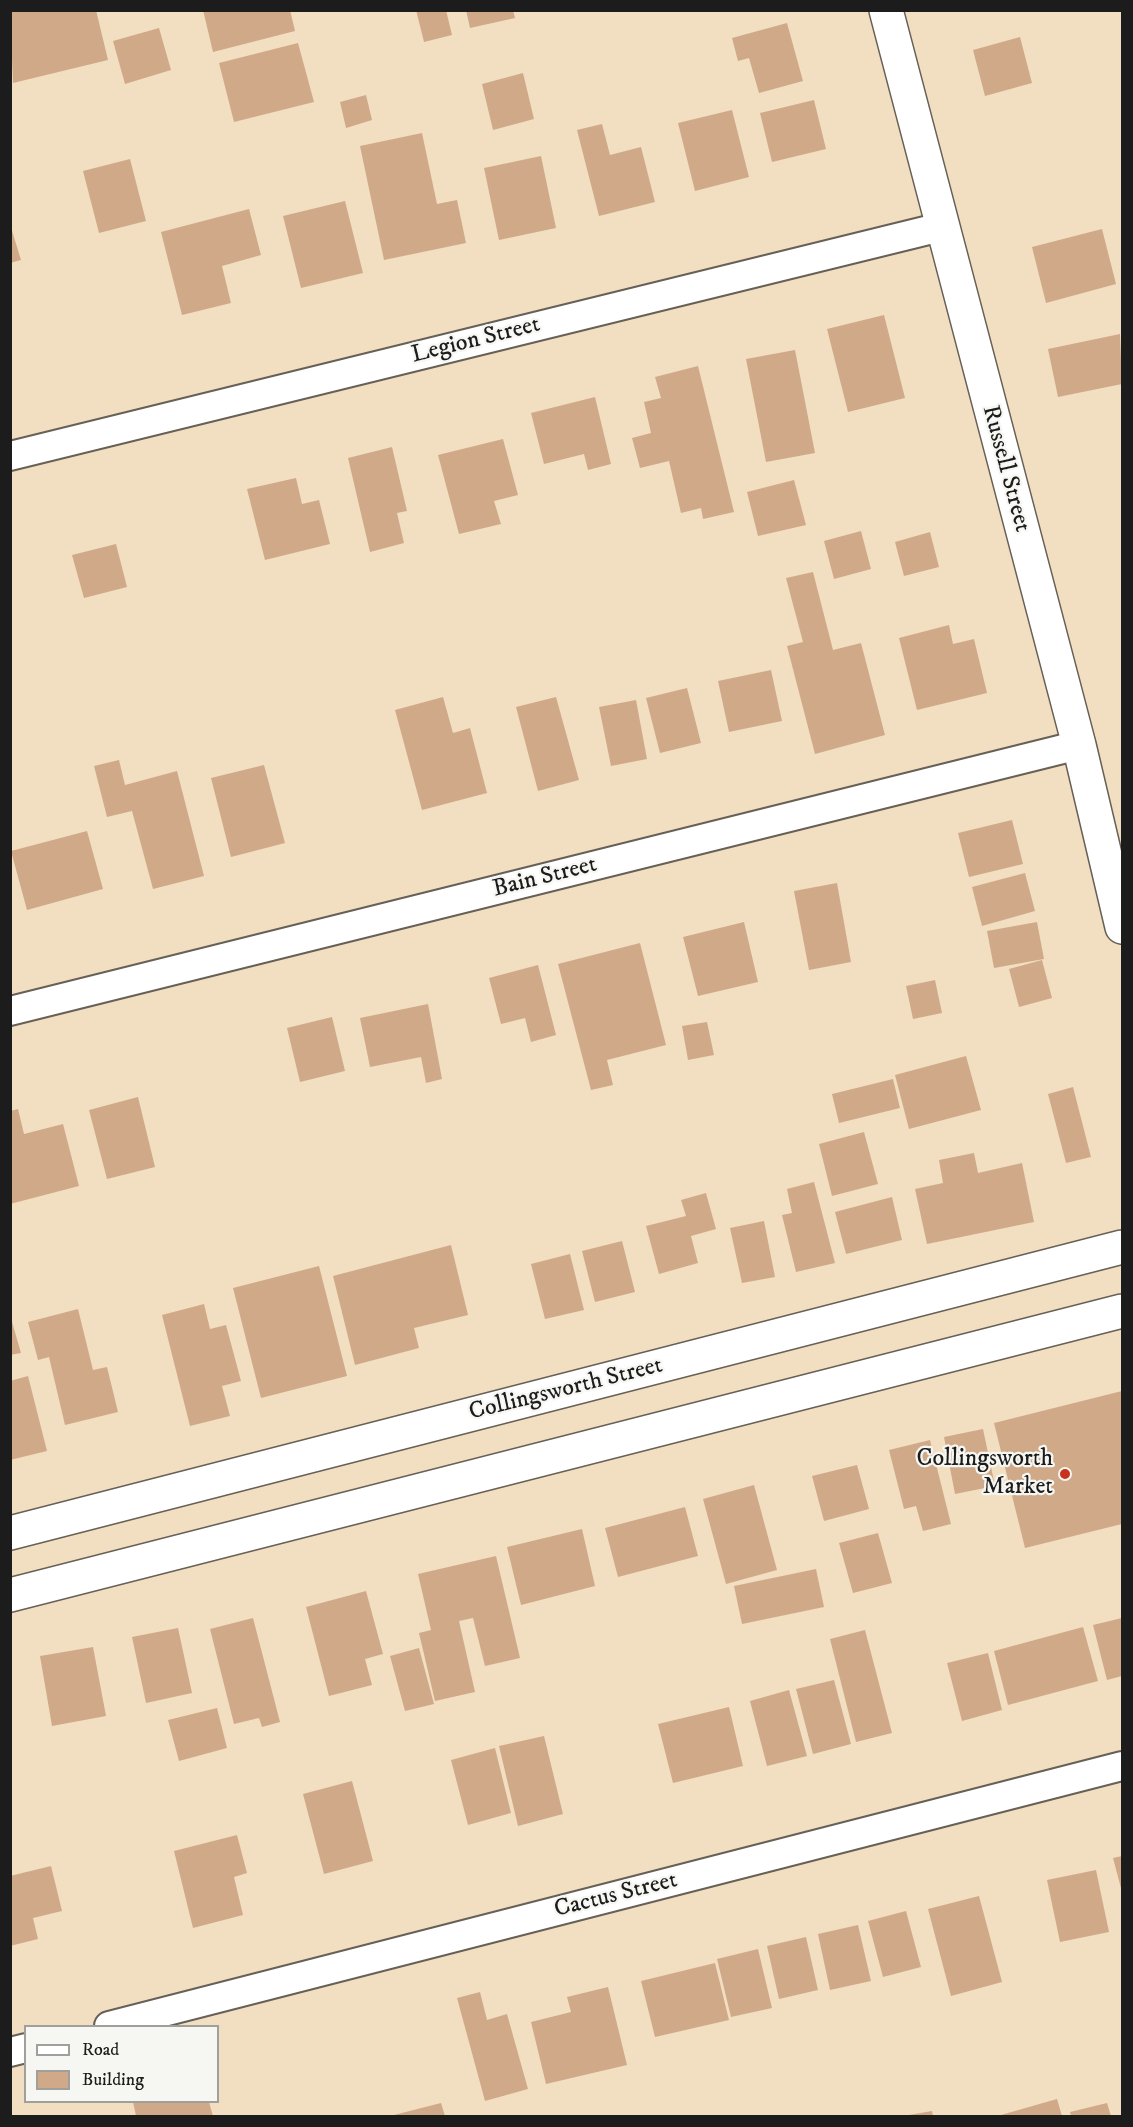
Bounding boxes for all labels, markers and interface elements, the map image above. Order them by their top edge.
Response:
street label: Legion Street [409,311,543,371]
street label: Russell Street [974,403,1036,535]
street label: Bain Street [490,851,600,905]
street label: Collingsworth Street [466,1352,666,1428]
place label: Collingsworth Market [917,1446,1053,1502]
marker: Collingsworth Market [1058,1467,1072,1481]
street label: Cactus Street [552,1867,680,1925]
legend [24,2025,219,2103]
text: Road [82,2039,119,2061]
text: Building [82,2069,144,2091]

